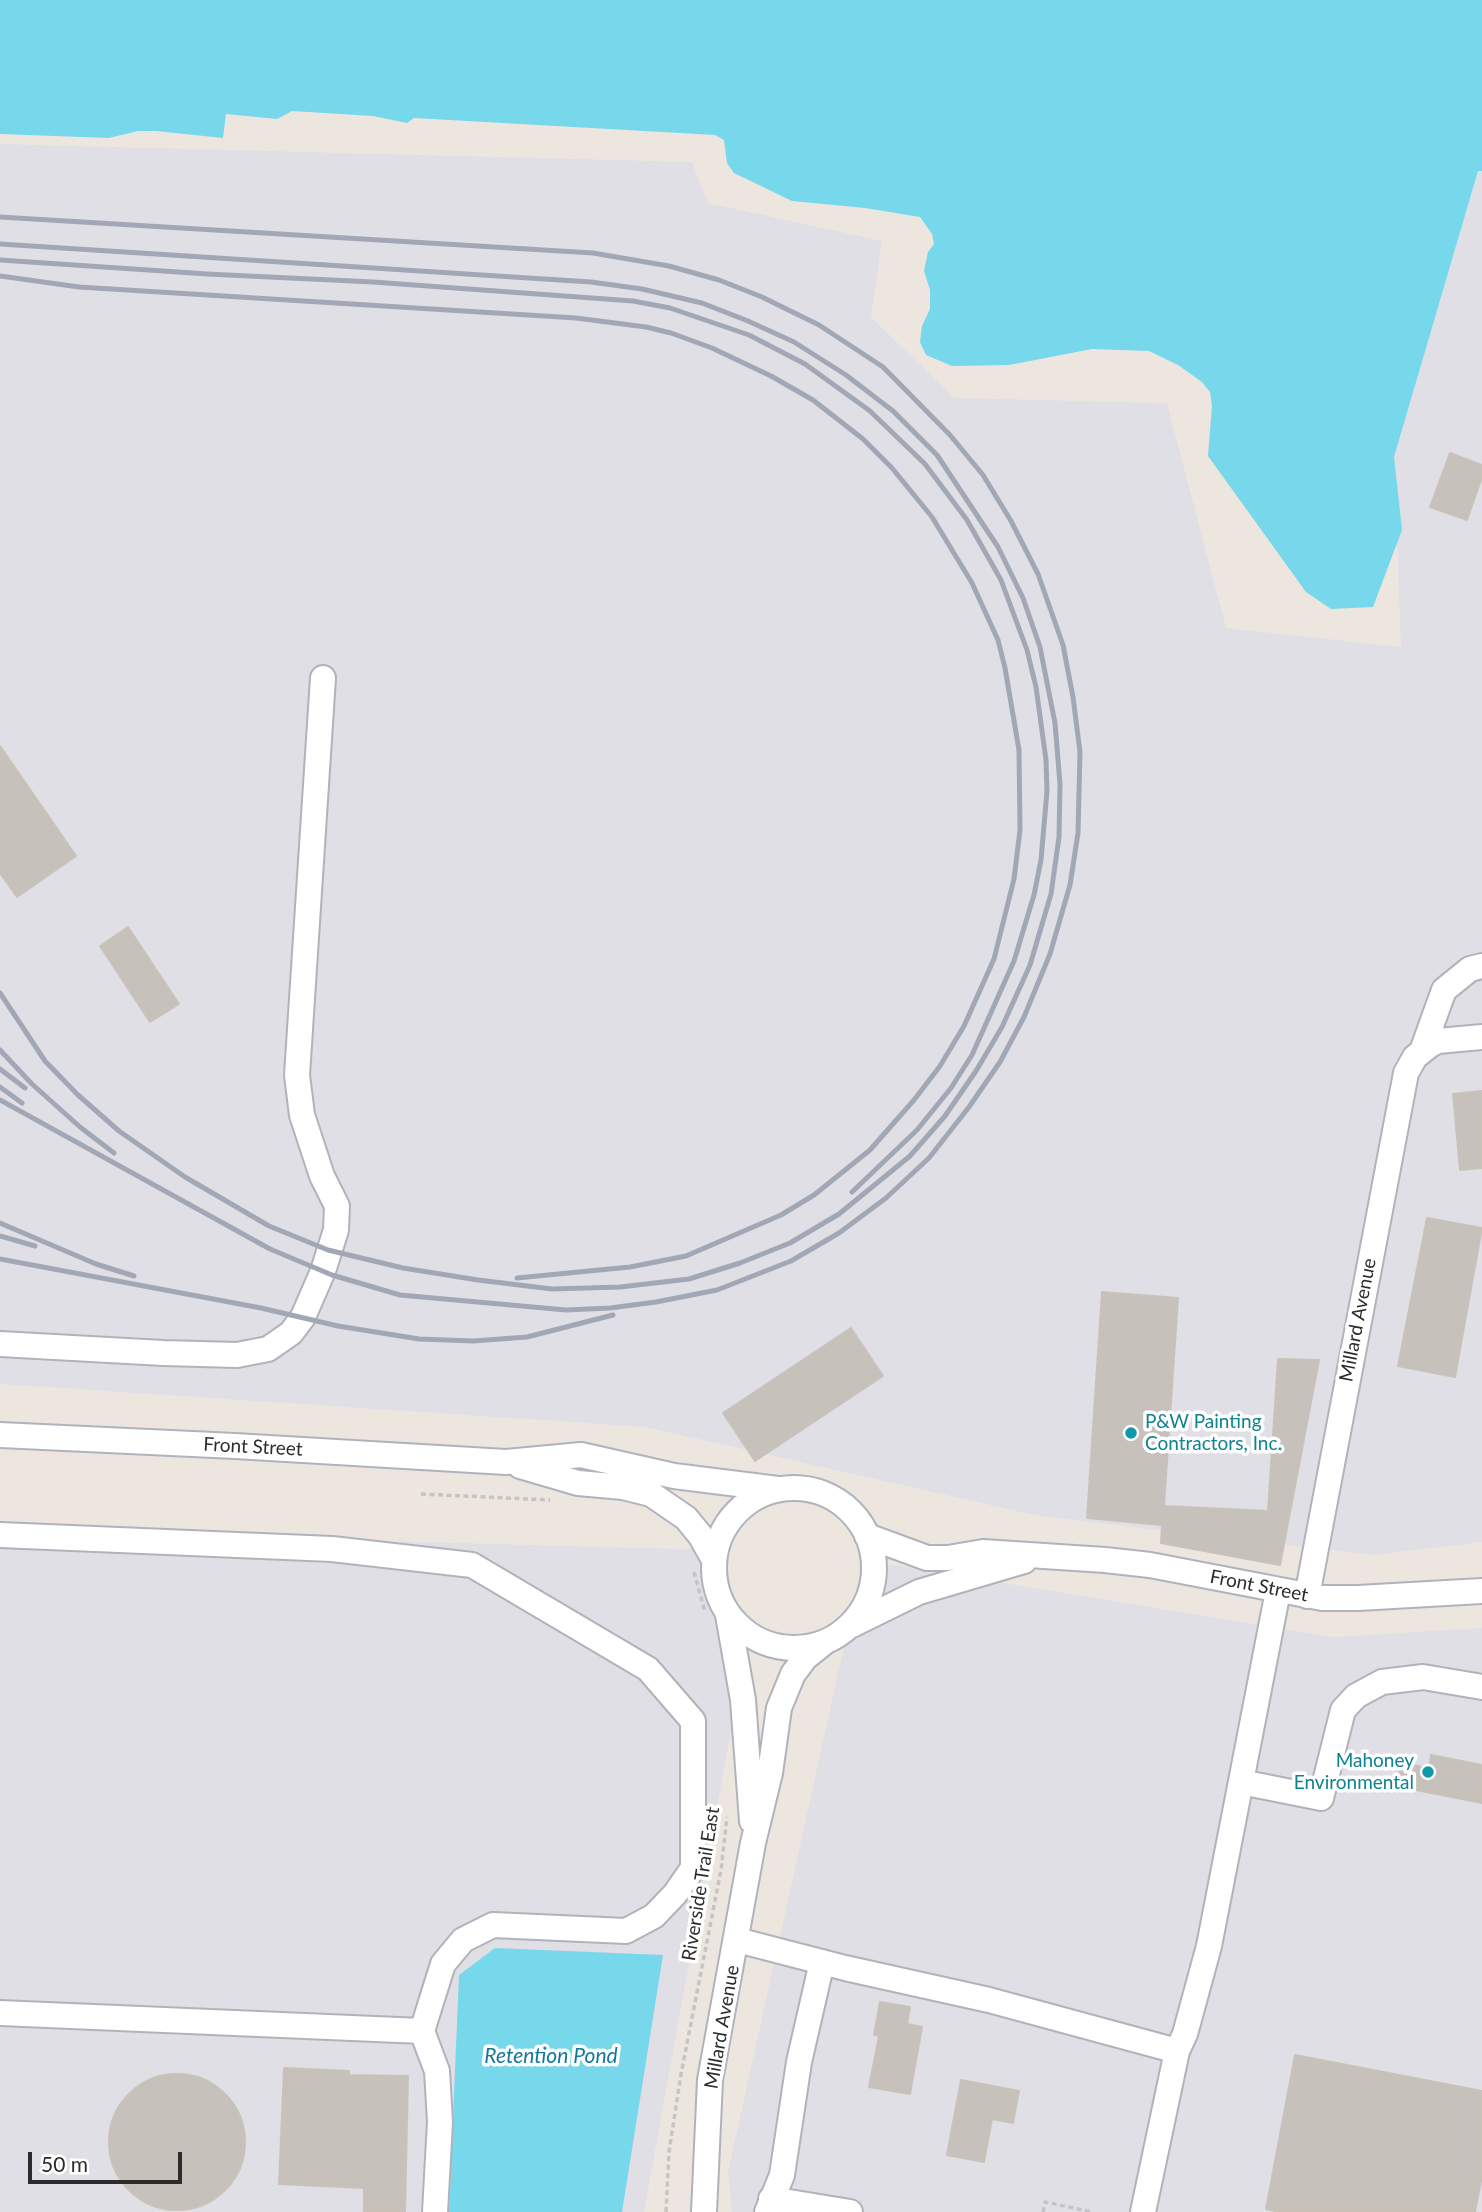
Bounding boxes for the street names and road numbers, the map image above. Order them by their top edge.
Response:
street label: Millard Avenue [1335,1256,1381,1384]
street label: Front Street [203,1433,303,1461]
street label: Front Street [1208,1565,1310,1607]
street label: Riverside Trail East [678,1805,724,1963]
street label: Millard Avenue [700,1963,744,2091]

